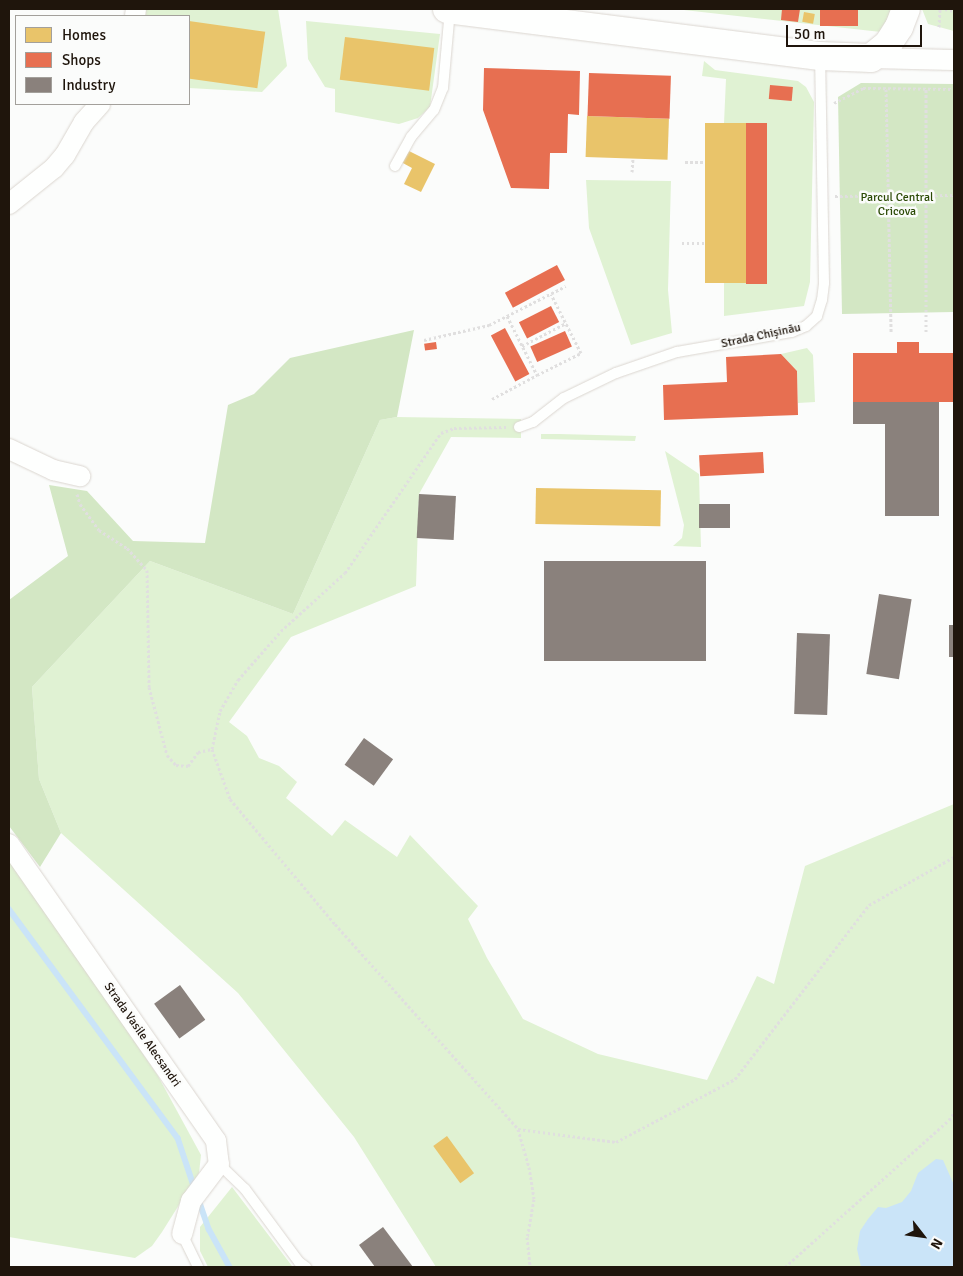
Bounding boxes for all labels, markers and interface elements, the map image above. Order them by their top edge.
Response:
legend [15,15,190,105]
scale bar [788,15,924,47]
text: 50 m [794,25,825,43]
text: Homes [62,26,106,44]
text: Shops [62,51,101,69]
text: Industry [62,76,115,94]
park label: Parcul Central Cricova [860,191,934,219]
street label: Strada Chișinău [720,321,802,351]
street label: Strada Vasile Alecsandri [101,980,183,1090]
north arrow [898,1211,948,1261]
text: N [927,1235,946,1252]

